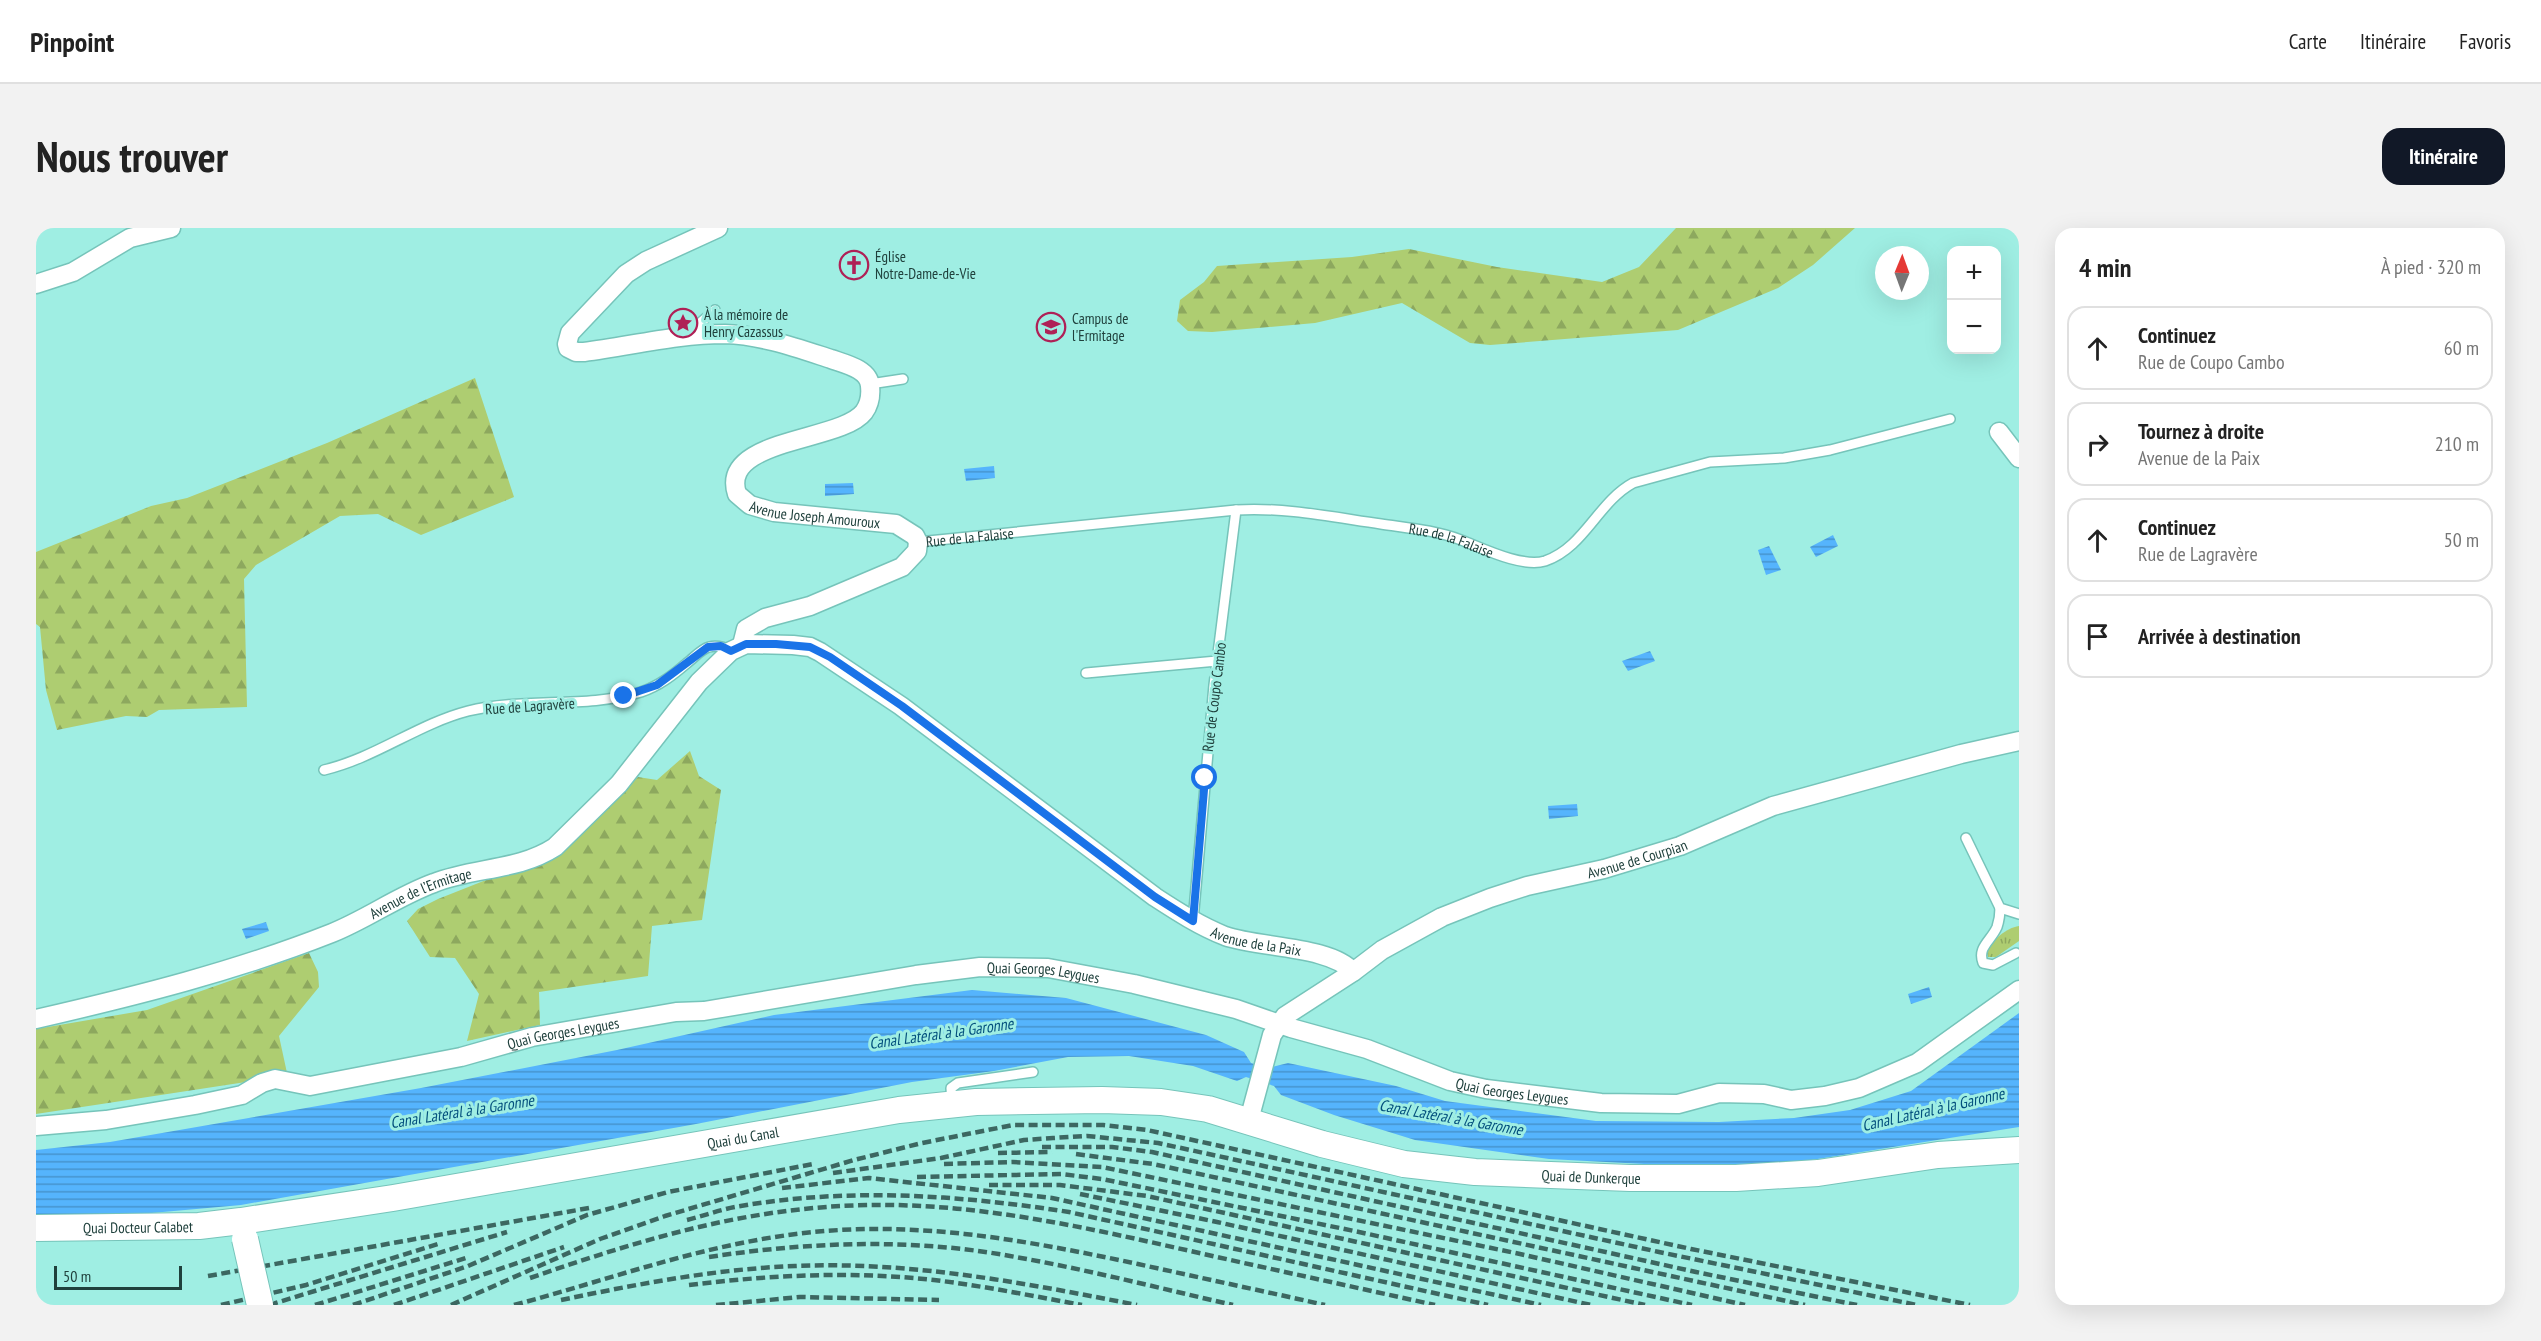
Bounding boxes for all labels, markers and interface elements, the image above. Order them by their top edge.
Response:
text: Pinpoint [30,23,114,60]
text: Carte [2289,28,2327,55]
text: Itinéraire [2360,28,2426,55]
text: Favoris [2459,28,2511,55]
button: Itinéraire [2382,128,2505,185]
text: Nous trouver [36,129,228,184]
north arrow [1875,246,1929,300]
map controls [1947,246,2001,354]
button: + [1947,246,2001,300]
place label: Église Notre-Dame-de-Vie [875,247,976,283]
church icon: Église Notre-Dame-de-Vie [838,249,870,281]
text: 4 min [2079,251,2132,284]
text: À pied · 320 m [2381,254,2481,280]
button: − [1947,300,2001,354]
place label: À la mémoire de Henry Cazassus [704,305,788,341]
place icon: À la mémoire de Henry Cazassus [667,307,699,339]
place label: Campus de l'Ermitage [1072,309,1128,345]
school or university icon: Campus de l'Ermitage [1035,311,1067,343]
text: Continuez [2138,321,2216,349]
icon: ahead [2081,332,2114,365]
text: 60 m [2444,335,2479,361]
text: Rue de Coupo Cambo [2138,349,2285,375]
text: Tournez à droite [2138,417,2264,445]
icon: right [2081,428,2114,461]
text: 210 m [2435,431,2479,457]
text: Avenue de la Paix [2138,445,2260,471]
street label: Avenue Joseph Amouroux [748,496,881,532]
text: Continuez [2138,513,2216,541]
street label: Rue de la Falaise [1408,518,1496,562]
street label: Rue de la Falaise [925,523,1014,551]
icon: ahead [2081,524,2114,557]
text: 50 m [2444,527,2479,553]
text: Rue de Lagravère [2138,541,2258,567]
icon: arrive [2081,620,2114,653]
text: Arrivée à destination [2138,622,2301,650]
street label: Rue de Coupo Cambo [1198,641,1230,753]
route end [610,682,636,708]
street label: Rue de Lagravère [485,693,575,719]
route start [1191,764,1217,790]
street label: Avenue de Courpian [1586,835,1690,882]
street label: Avenue de l’Ermitage [366,863,473,923]
street label: Avenue de la Paix [1208,922,1303,959]
street label: Quai Georges Leygues [987,958,1101,987]
street label: Quai Georges Leygues [505,1013,620,1053]
water label: Canal Latéral à la Garonne [868,1013,1016,1053]
street label: Quai Georges Leygues [1454,1073,1570,1108]
water label: Canal Latéral à la Garonne [1860,1083,2007,1135]
water label: Canal Latéral à la Garonne [389,1090,537,1132]
water label: Canal Latéral à la Garonne [1378,1095,1526,1140]
street label: Quai du Canal [705,1122,780,1153]
street label: Quai de Dunkerque [1541,1165,1641,1188]
street label: Quai Docteur Calabet [83,1217,193,1237]
scale bar [54,1263,182,1290]
text: 50 m [63,1266,91,1286]

